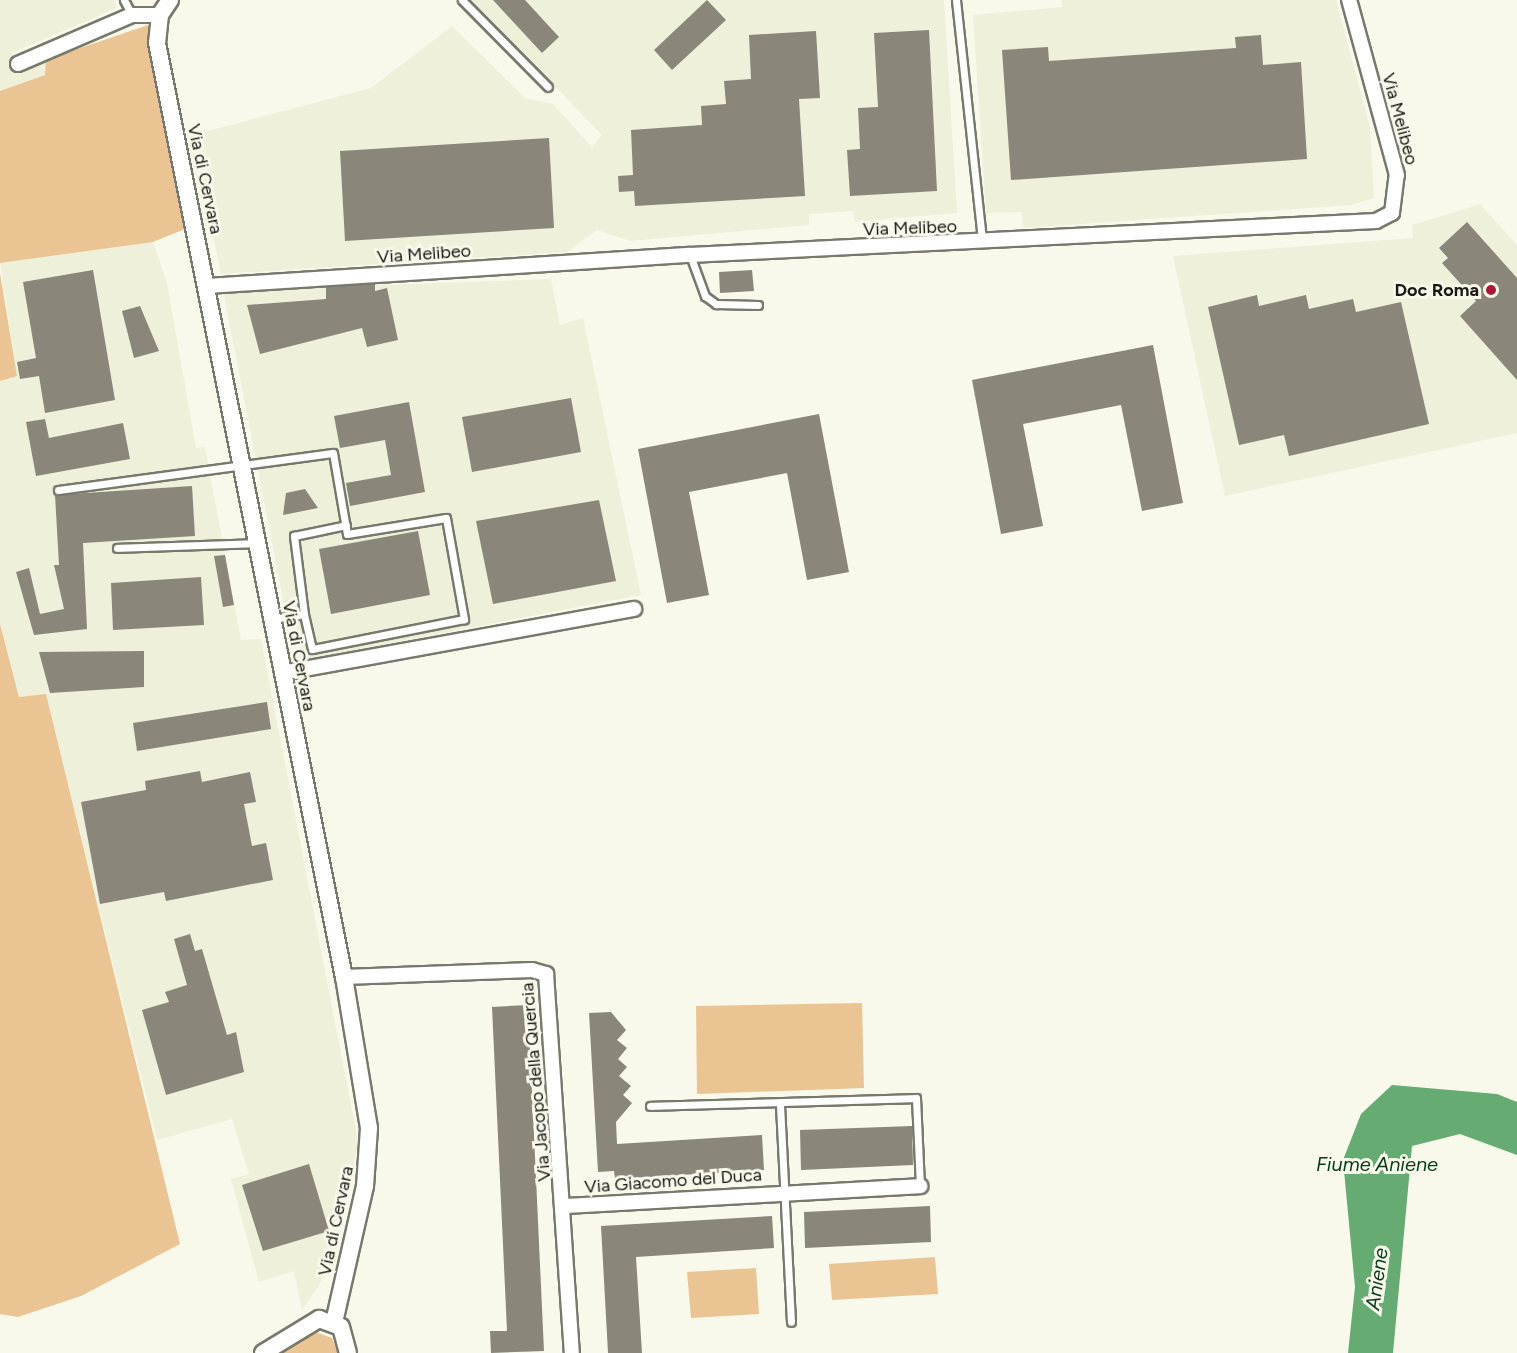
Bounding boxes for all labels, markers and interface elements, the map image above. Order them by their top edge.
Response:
street label: Via Melibeo [1377,71,1423,167]
street label: Via di Cervara [183,122,227,236]
street label: Via Melibeo [863,216,957,240]
street label: Via Melibeo [376,240,472,268]
place label: Doc Roma [1394,279,1479,301]
marker: Doc Roma [1484,283,1498,297]
street label: Via di Cervara [278,599,320,713]
street label: Via Jacopo della Quercia [517,982,555,1182]
water label: Fiume Aniene [1316,1152,1438,1176]
street label: Via di Cervara [314,1164,358,1278]
street label: Via Giacomo del Duca [584,1164,762,1198]
water label: Aniene [1361,1246,1393,1312]

